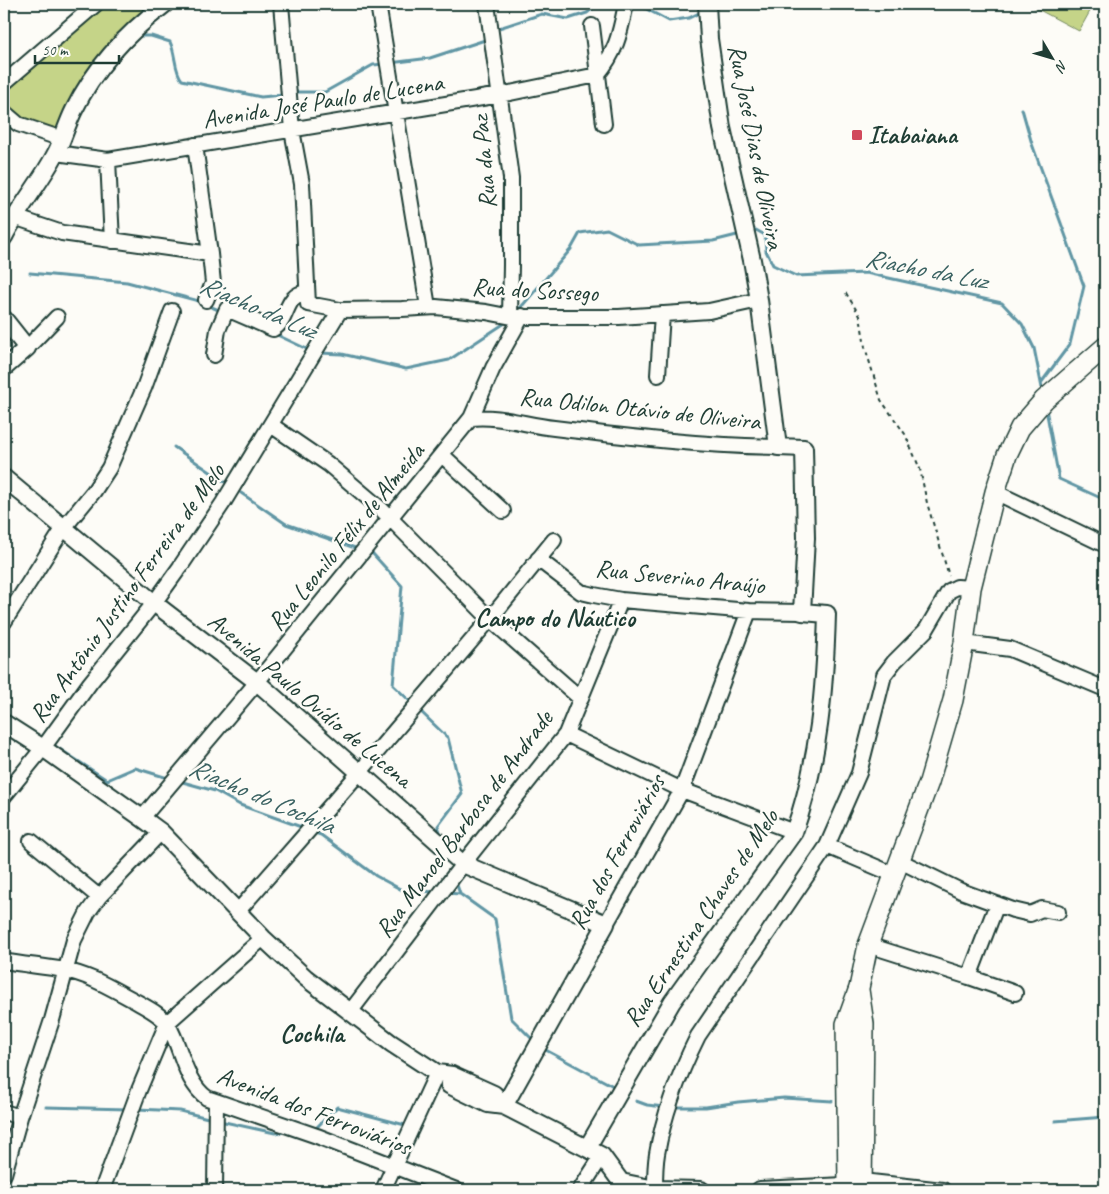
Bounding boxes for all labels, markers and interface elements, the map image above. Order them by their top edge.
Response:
scale bar [35,32,119,64]
north arrow [1026,32,1076,82]
text: 50 m [42,41,69,60]
street label: Rua José Dias de Oliveira [720,42,792,254]
text: N [1051,57,1071,76]
street label: Avenida José Paulo de Lucena [200,66,448,136]
street label: Rua da Paz [464,112,504,210]
place label: Itabaiana [868,119,959,151]
marker: Itabaiana [850,128,864,142]
water label: Riacho da Luz [863,241,993,298]
water label: Riacho da Luz [195,268,324,348]
street label: Rua do Sossego [471,271,600,309]
street label: Rua Odilon Otávio de Oliveira [518,380,764,438]
street label: Rua Leonilo Félix de Almeida [260,435,433,637]
street label: Rua Antônio Justino Ferreira de Melo [22,456,233,729]
street label: Rua Severino Araújo [594,552,767,602]
district label: Campo do Náutico [475,601,637,634]
street label: Avenida Paulo Ovídio de Lucena [201,605,421,797]
street label: Rua Manoel Barbosa de Andrade [368,702,561,944]
water label: Riacho do Cochila [184,751,342,842]
street label: Rua dos Ferroviários [561,767,674,935]
street label: Rua Ernestina Chaves de Melo [616,802,787,1033]
district label: Cochila [280,1017,346,1050]
street label: Avenida dos Ferroviários [213,1059,418,1164]

